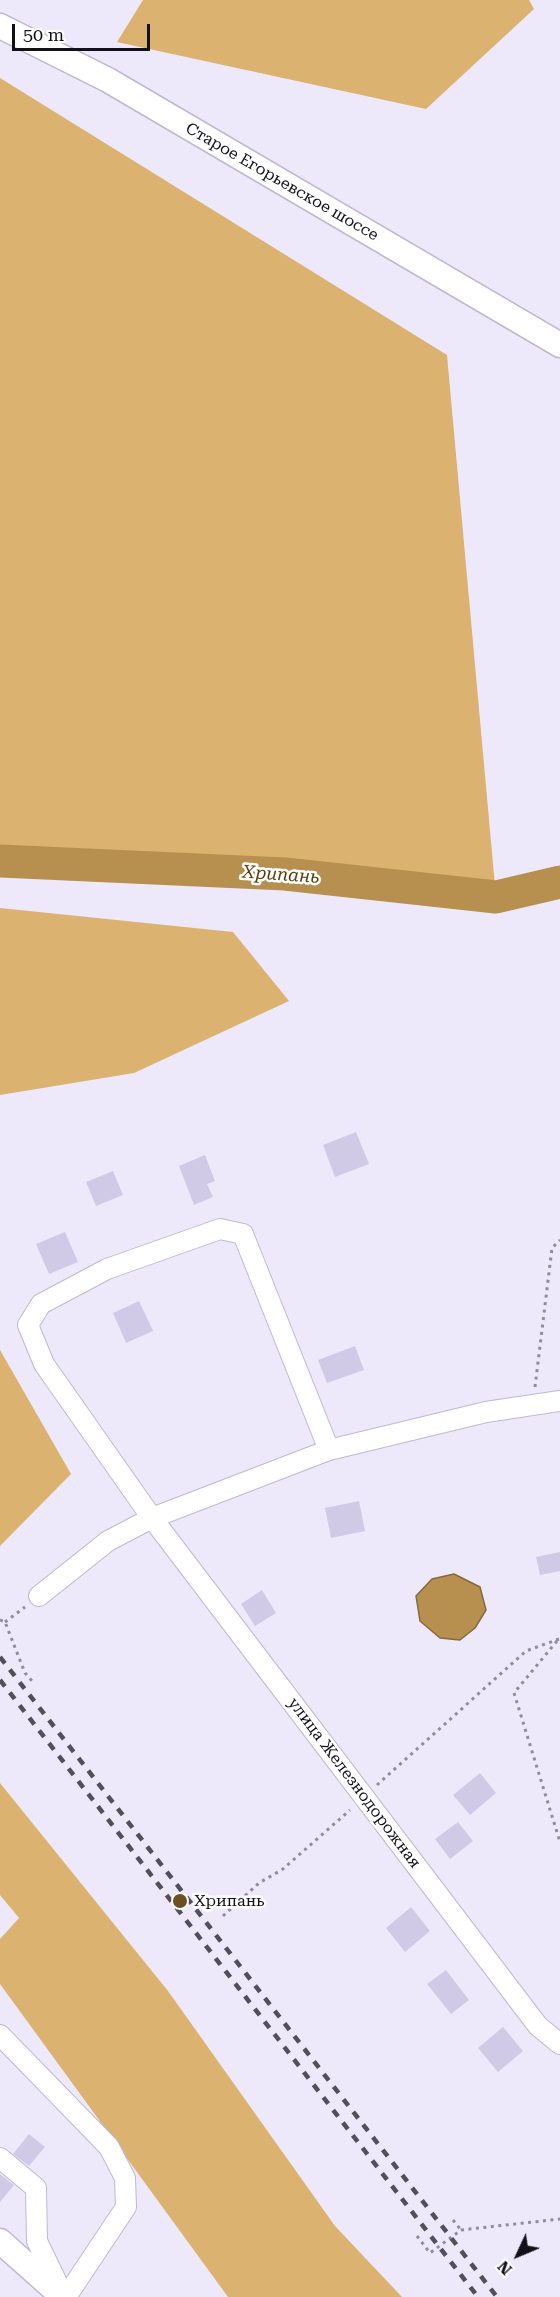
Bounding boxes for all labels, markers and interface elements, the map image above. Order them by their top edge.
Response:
scale bar [15,12,153,50]
text: 50 m [23,24,64,45]
street label: Старое Егорьевское шоссе [182,119,382,245]
water label: Хрипань [242,862,320,888]
street label: улица Железнодорожная [284,1694,424,1872]
place label: Хрипань [194,1891,264,1911]
marker: Хрипань [171,1892,189,1910]
north arrow [488,2225,548,2285]
text: N [494,2257,516,2279]

